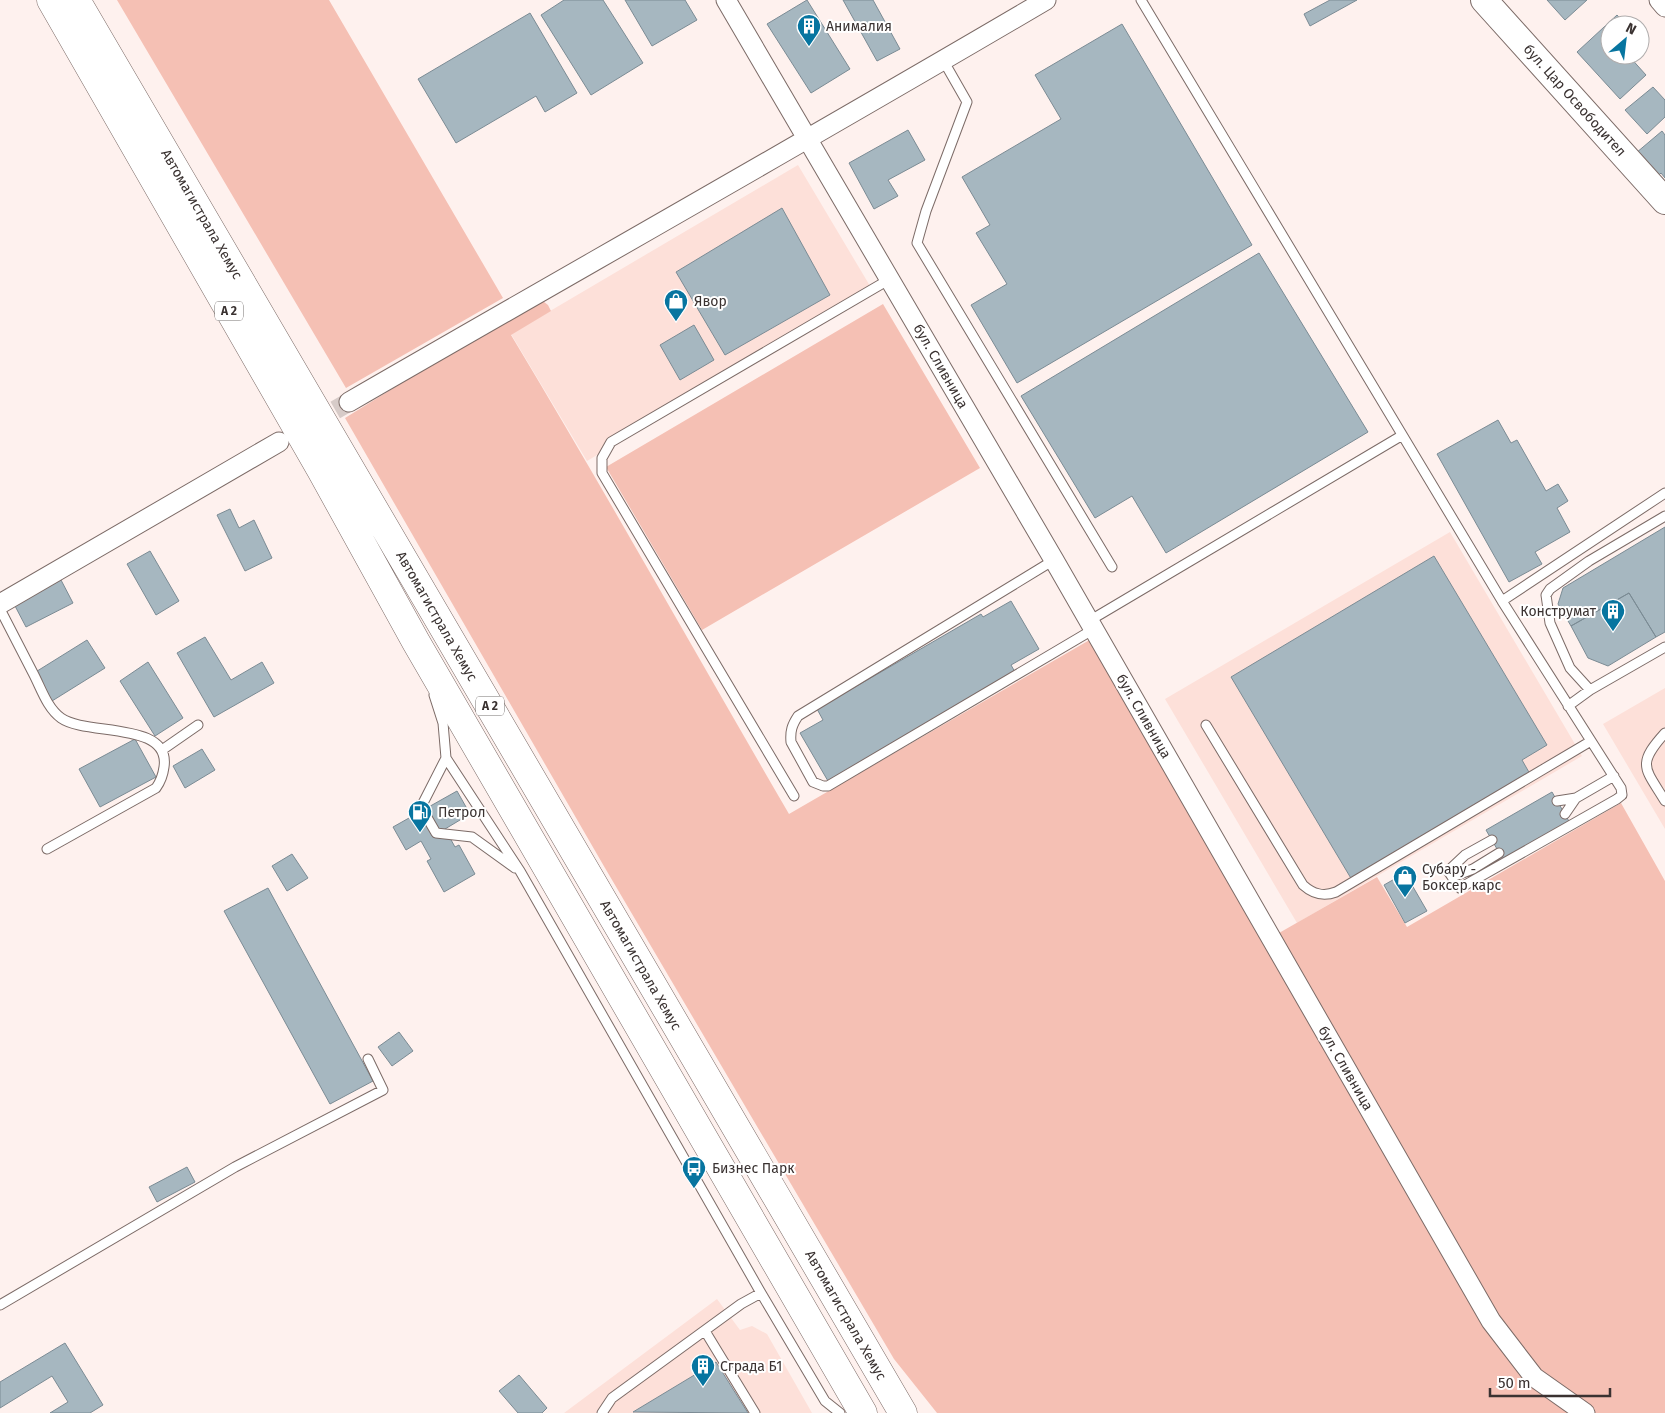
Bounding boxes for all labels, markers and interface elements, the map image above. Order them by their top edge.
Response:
building icon: Анималия [796,13,822,47]
north arrow [1600,15,1650,65]
place label: Анималия [826,18,892,35]
text: N [1623,19,1639,39]
street label: бул. Цар Освободител [1520,41,1630,160]
street label: Автомагистрала Хемус [157,146,246,283]
shop icon: Явор [663,288,689,322]
place label: Явор [694,293,727,310]
road number: A 2 [215,302,243,321]
street label: бул. Сливница [910,321,972,411]
street label: Автомагистрала Хемус [392,548,481,685]
building icon: Конструмат [1600,598,1626,632]
place label: Конструмат [1520,603,1597,620]
street label: бул. Сливница [1113,671,1175,761]
road number: A 2 [476,696,504,716]
fuel station icon: Петрол [407,799,433,833]
place label: Петрол [438,804,485,821]
place label: Субару - Боксер карс [1422,861,1501,894]
shop icon: Субару - Боксер карс [1392,864,1418,898]
street label: Автомагистрала Хемус [596,897,685,1034]
street label: бул. Сливница [1315,1023,1377,1113]
bus stop icon: Бизнес Парк [681,1155,707,1189]
place label: Бизнес Парк [712,1160,795,1177]
street label: Автомагистрала Хемус [801,1247,890,1384]
building icon: Сграда Б1 [690,1353,716,1387]
place label: Сграда Б1 [720,1358,782,1375]
scale bar [1490,1366,1610,1398]
text: 50 m [1498,1374,1531,1392]

